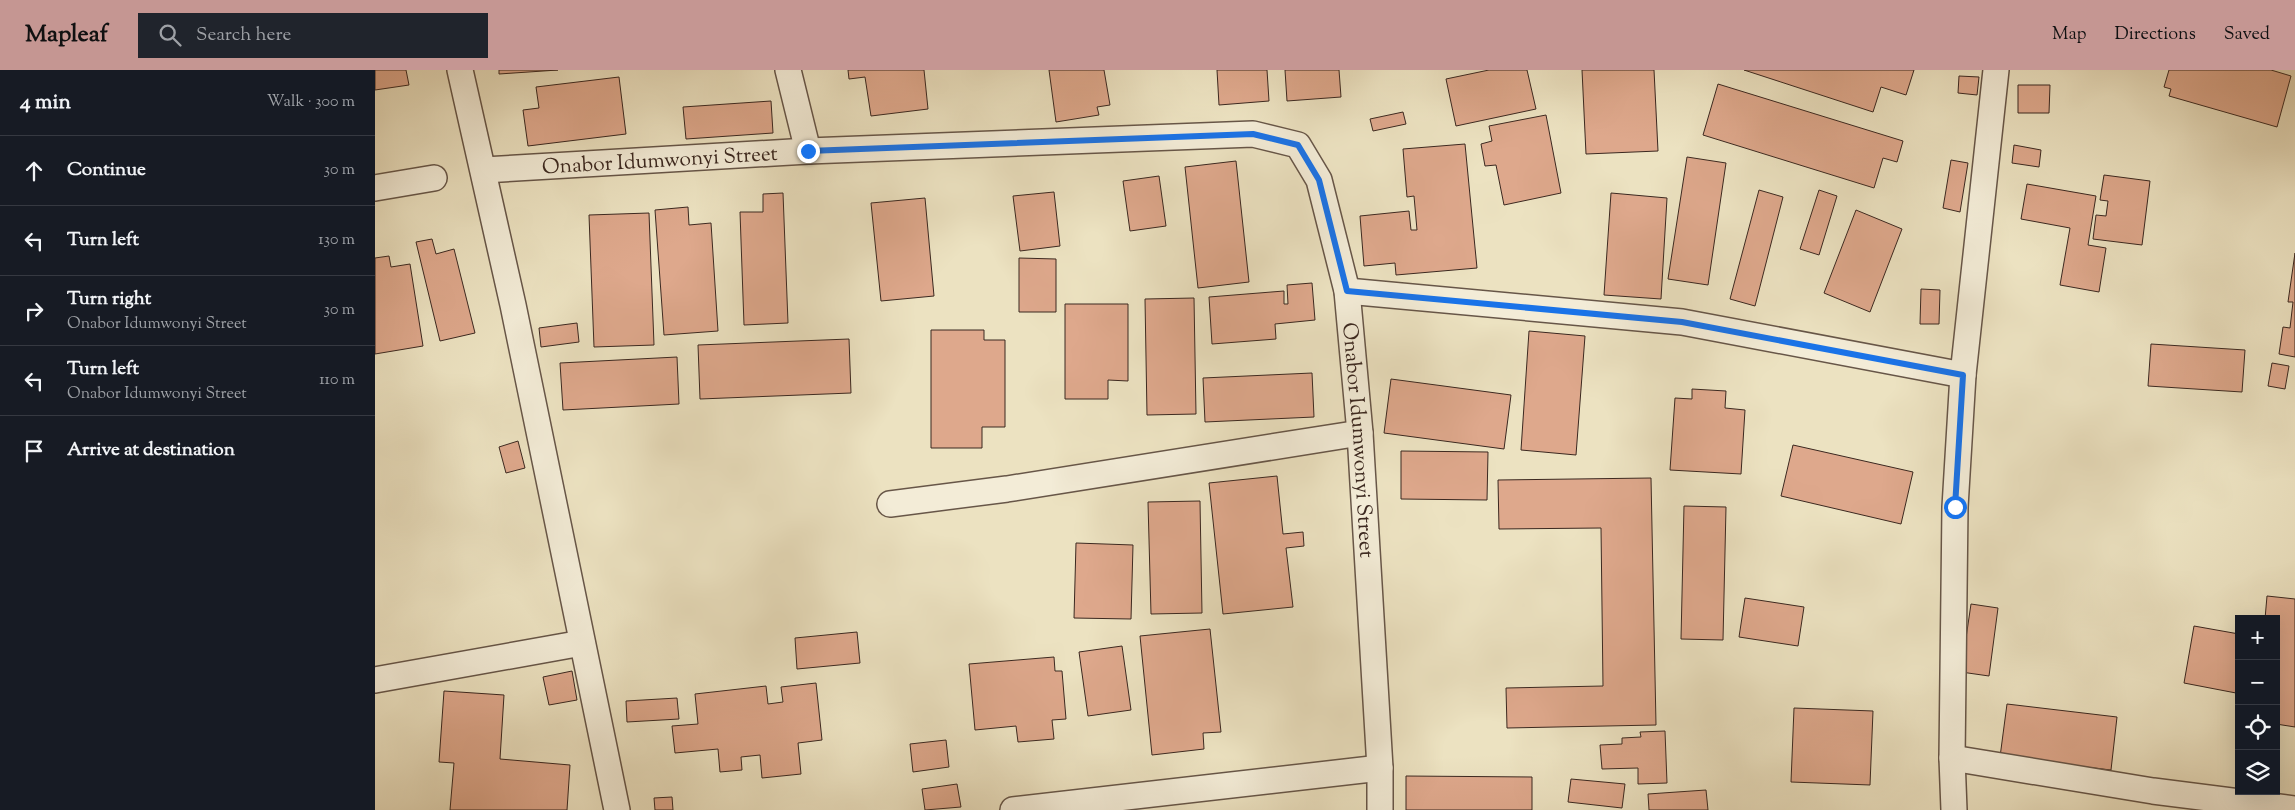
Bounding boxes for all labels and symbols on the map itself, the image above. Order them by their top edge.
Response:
street label: Onabor Idumwonyi Street [541,140,779,184]
route end [797,140,820,163]
street label: Onabor Idumwonyi Street [1333,321,1380,559]
route start [1944,496,1967,519]

